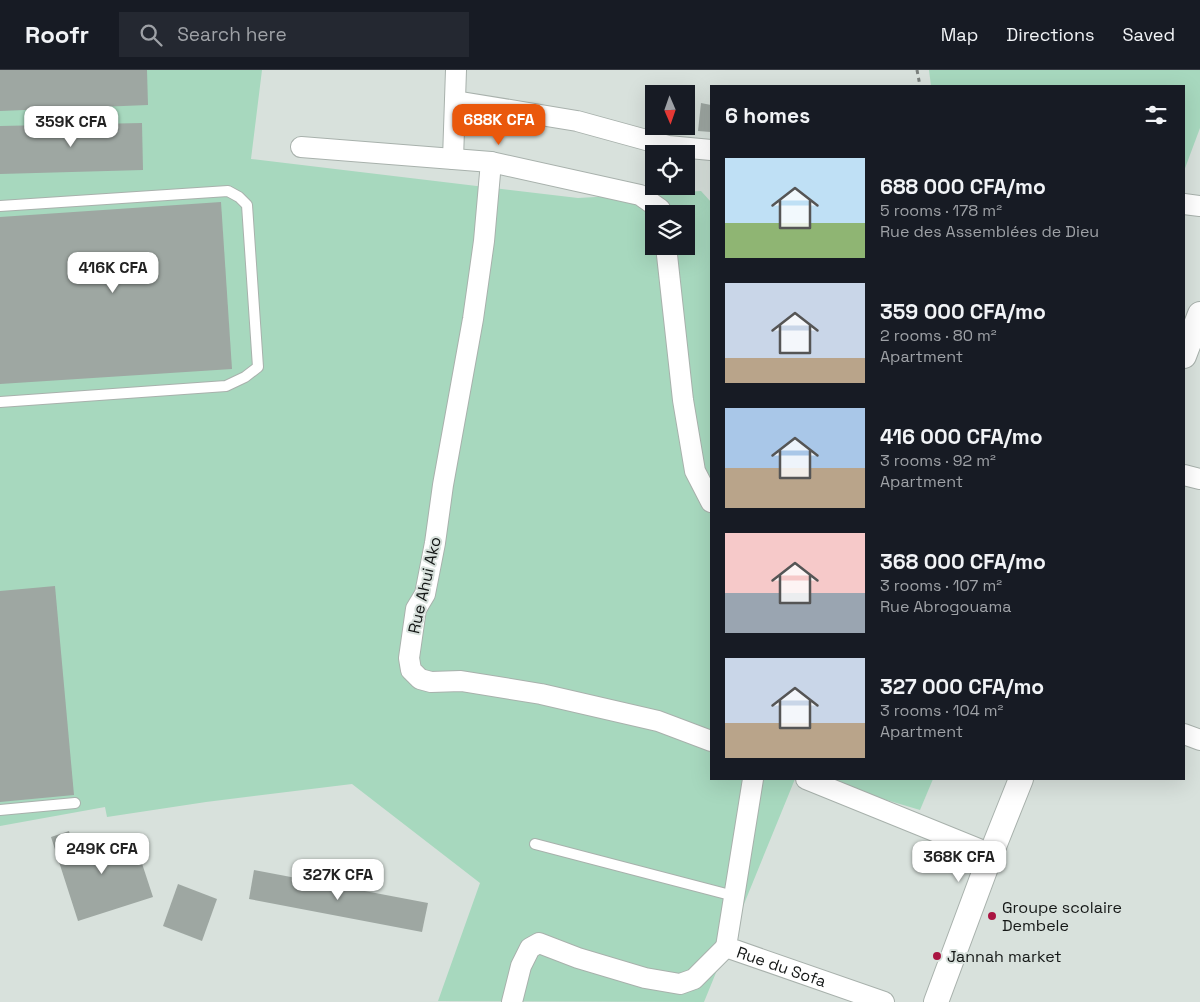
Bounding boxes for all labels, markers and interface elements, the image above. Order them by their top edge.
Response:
search box [119,12,469,57]
text: Roofr [25,19,89,50]
icon: search [137,21,165,49]
text: Search here [177,22,287,47]
text: Map [941,23,978,46]
text: Directions [1006,23,1095,46]
text: Saved [1123,23,1175,46]
north arrow [645,85,695,135]
map controls [645,85,695,255]
icon: filters [1142,101,1170,129]
text: 6 homes [725,102,810,129]
pin: 688K CFA [447,104,551,146]
pin: 359K CFA [19,106,123,148]
text: 688K CFA [463,109,535,130]
text: 359K CFA [35,111,107,132]
button: locate [645,145,695,195]
text: 688 000 CFA/mo [880,173,1046,200]
icon: home [765,178,825,238]
text: 5 rooms · 178 m² [880,200,1002,221]
button: layers [645,205,695,255]
text: Rue des Assemblées de Dieu [880,221,1099,242]
pin: 416K CFA [61,252,165,294]
text: 416K CFA [78,257,148,278]
text: 359 000 CFA/mo [880,298,1046,325]
icon: home [765,303,825,363]
text: 2 rooms · 80 m² [880,325,997,346]
text: Apartment [880,346,963,367]
text: 416 000 CFA/mo [880,423,1043,450]
icon: home [765,428,825,488]
text: 3 rooms · 92 m² [880,450,996,471]
text: Apartment [880,471,963,492]
street label: Rue Ahui Ako [403,535,446,636]
text: 368 000 CFA/mo [880,548,1046,575]
icon: home [765,553,825,613]
text: 3 rooms · 107 m² [880,575,1002,596]
text: Rue Abrogouama [880,596,1011,617]
text: 327 000 CFA/mo [880,673,1044,700]
icon: home [765,678,825,738]
text: 3 rooms · 104 m² [880,700,1003,721]
text: Apartment [880,721,963,742]
pin: 249K CFA [50,832,154,875]
text: 249K CFA [66,838,138,859]
pin: 368K CFA [907,840,1011,883]
text: 368K CFA [923,846,995,867]
pin: 327K CFA [286,858,390,901]
text: 327K CFA [303,864,373,885]
place label: Groupe scolaire Dembele [1002,897,1122,936]
marker: Groupe scolaire Dembele [986,910,998,922]
street label: Rue du Sofa [734,942,829,992]
place label: Jannah market [947,946,1062,967]
marker: Jannah market [931,950,943,962]

